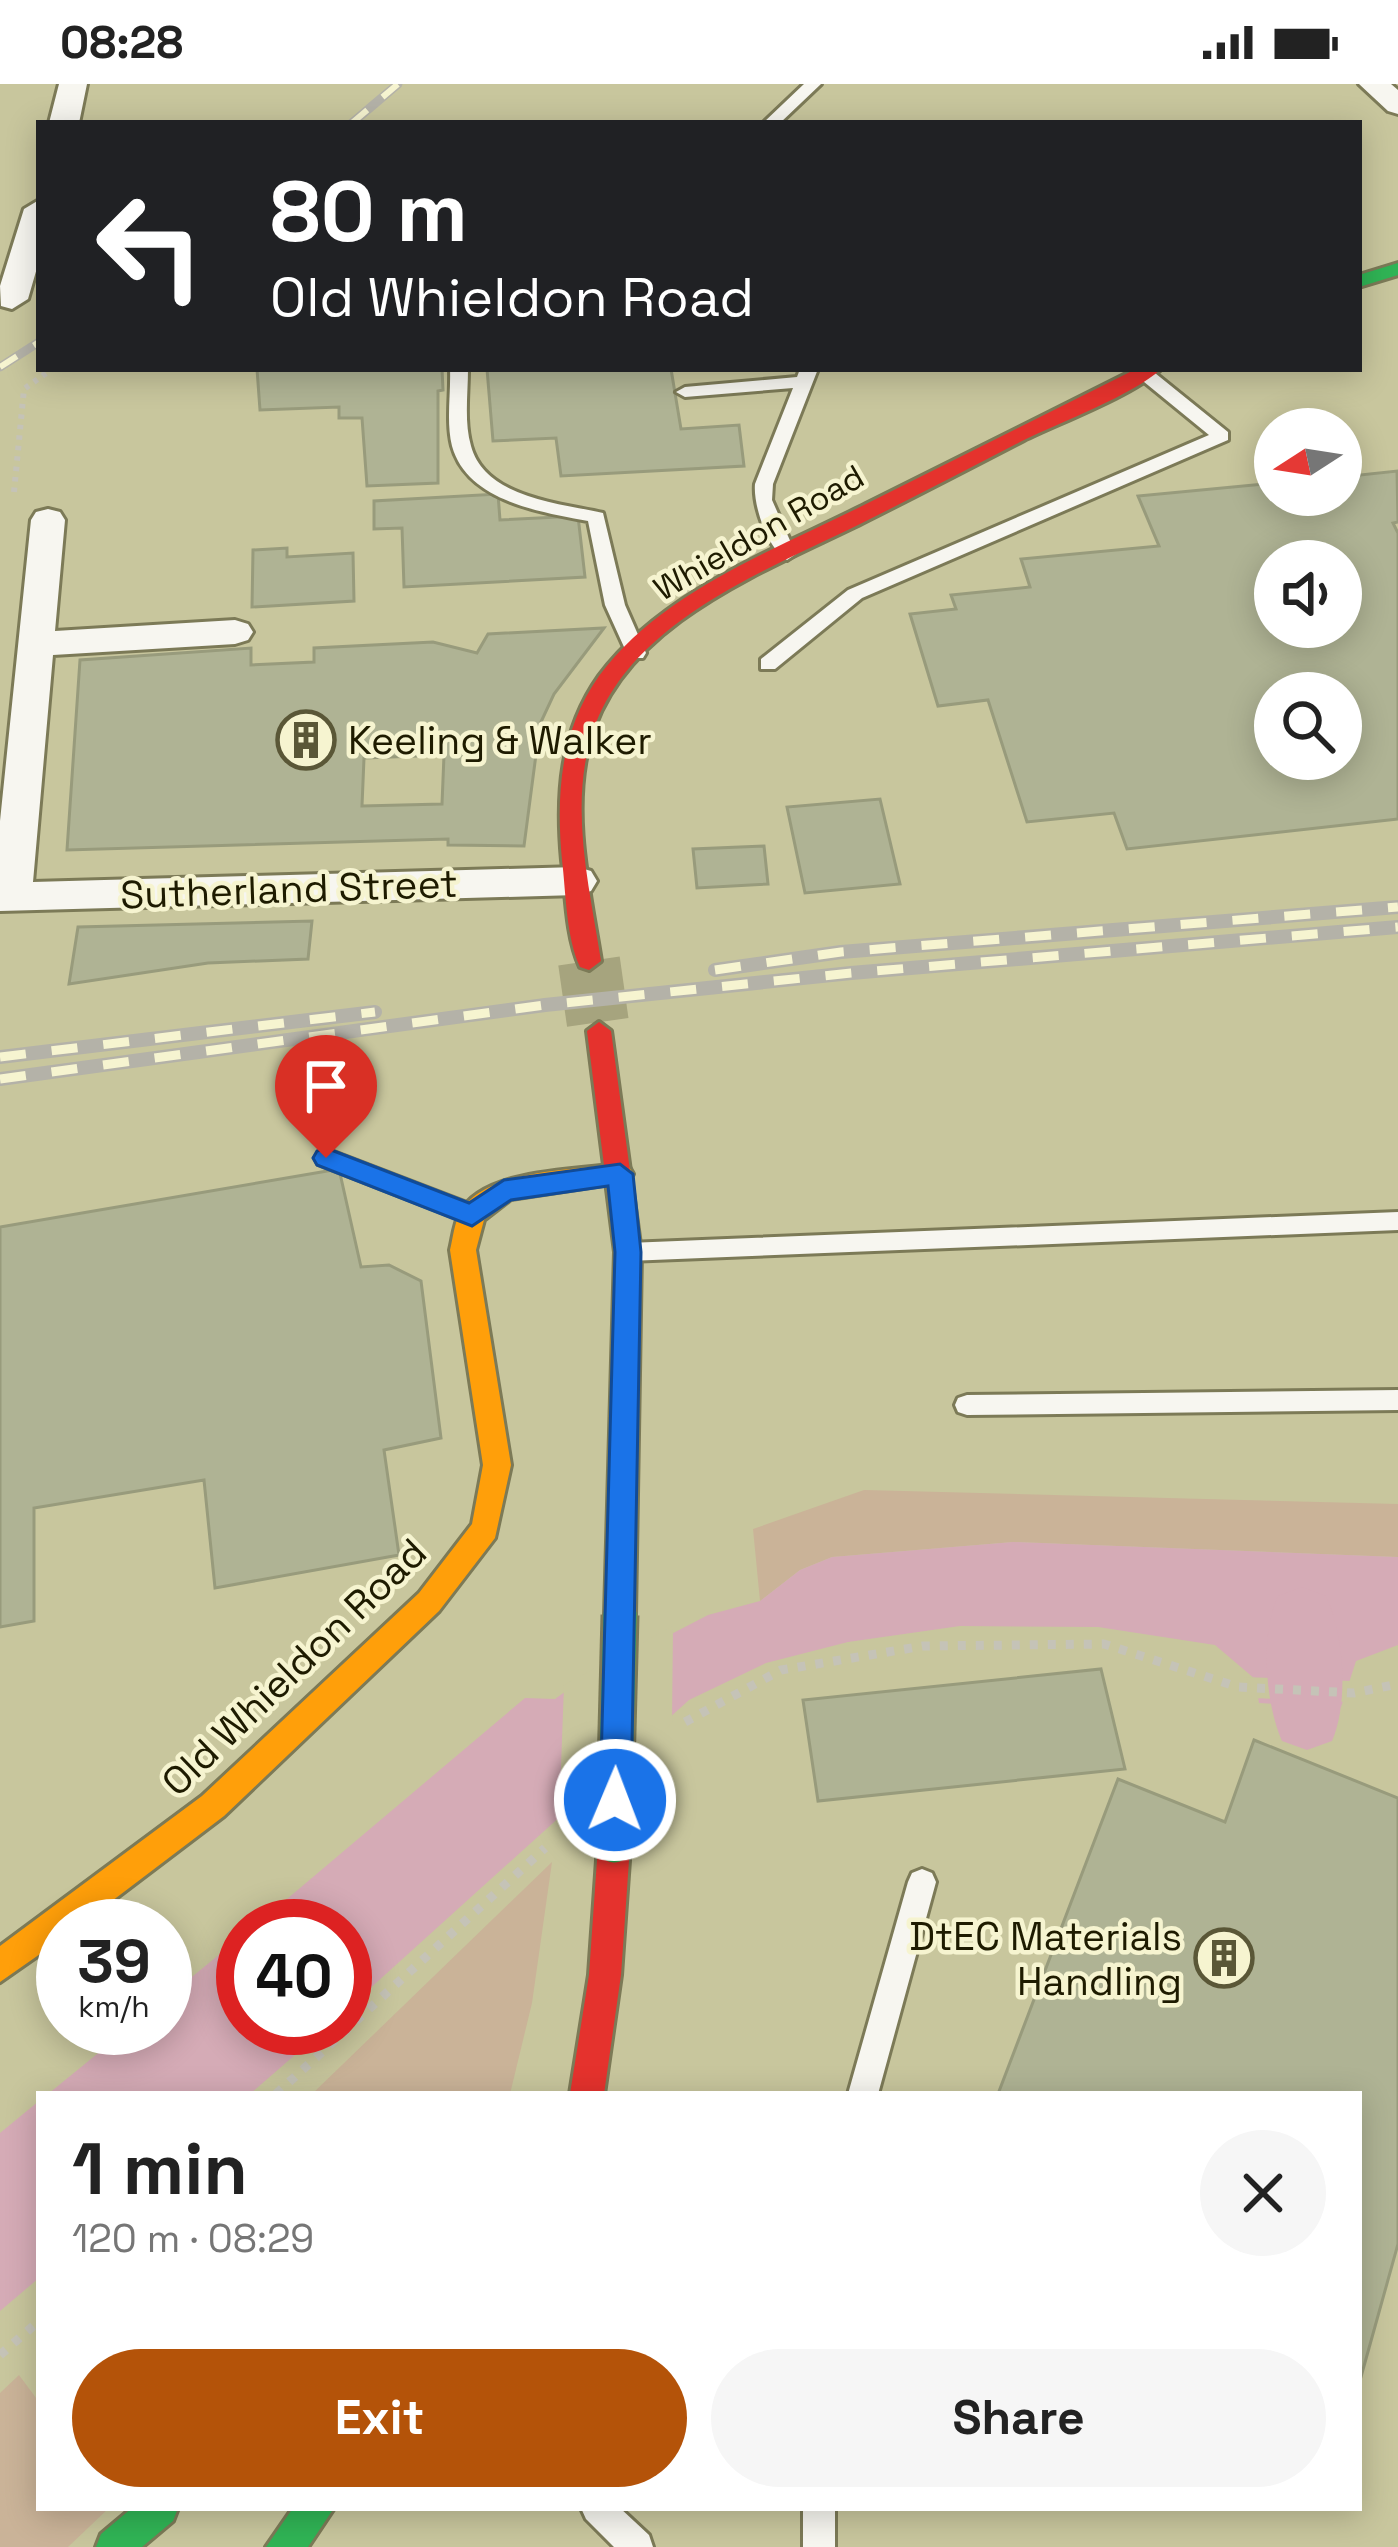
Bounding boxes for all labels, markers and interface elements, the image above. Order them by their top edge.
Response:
text: 08:28 [60,14,183,71]
text: 80 m [270,158,468,266]
icon: left [72,168,228,324]
text: Old Whieldon Road [270,263,754,332]
north arrow [1254,408,1362,516]
map controls [1254,408,1362,780]
street label: Whieldon Road [646,456,872,610]
button: sound [1254,540,1362,648]
button: search [1254,672,1362,780]
building icon: Keeling & Walker [275,709,337,771]
place label: Keeling & Walker [348,716,652,765]
street label: Sutherland Street [119,859,459,919]
pin [275,1035,377,1158]
icon: arrive [293,1053,359,1119]
street label: Old Whieldon Road [151,1528,437,1806]
position arrow [552,1737,678,1863]
speed limit sign: 40 [216,1899,372,2055]
place label: DtEC Materials Handling [909,1912,1182,2006]
text: 39 [77,1923,151,2000]
building icon: DtEC Materials Handling [1193,1927,1255,1989]
text: km/h [78,1987,150,2026]
text: 1 min [72,2123,248,2215]
button: close [1200,2130,1326,2256]
text: 120 m · 08:29 [72,2214,314,2263]
button: Exit [72,2349,687,2487]
button: Share [711,2349,1326,2487]

